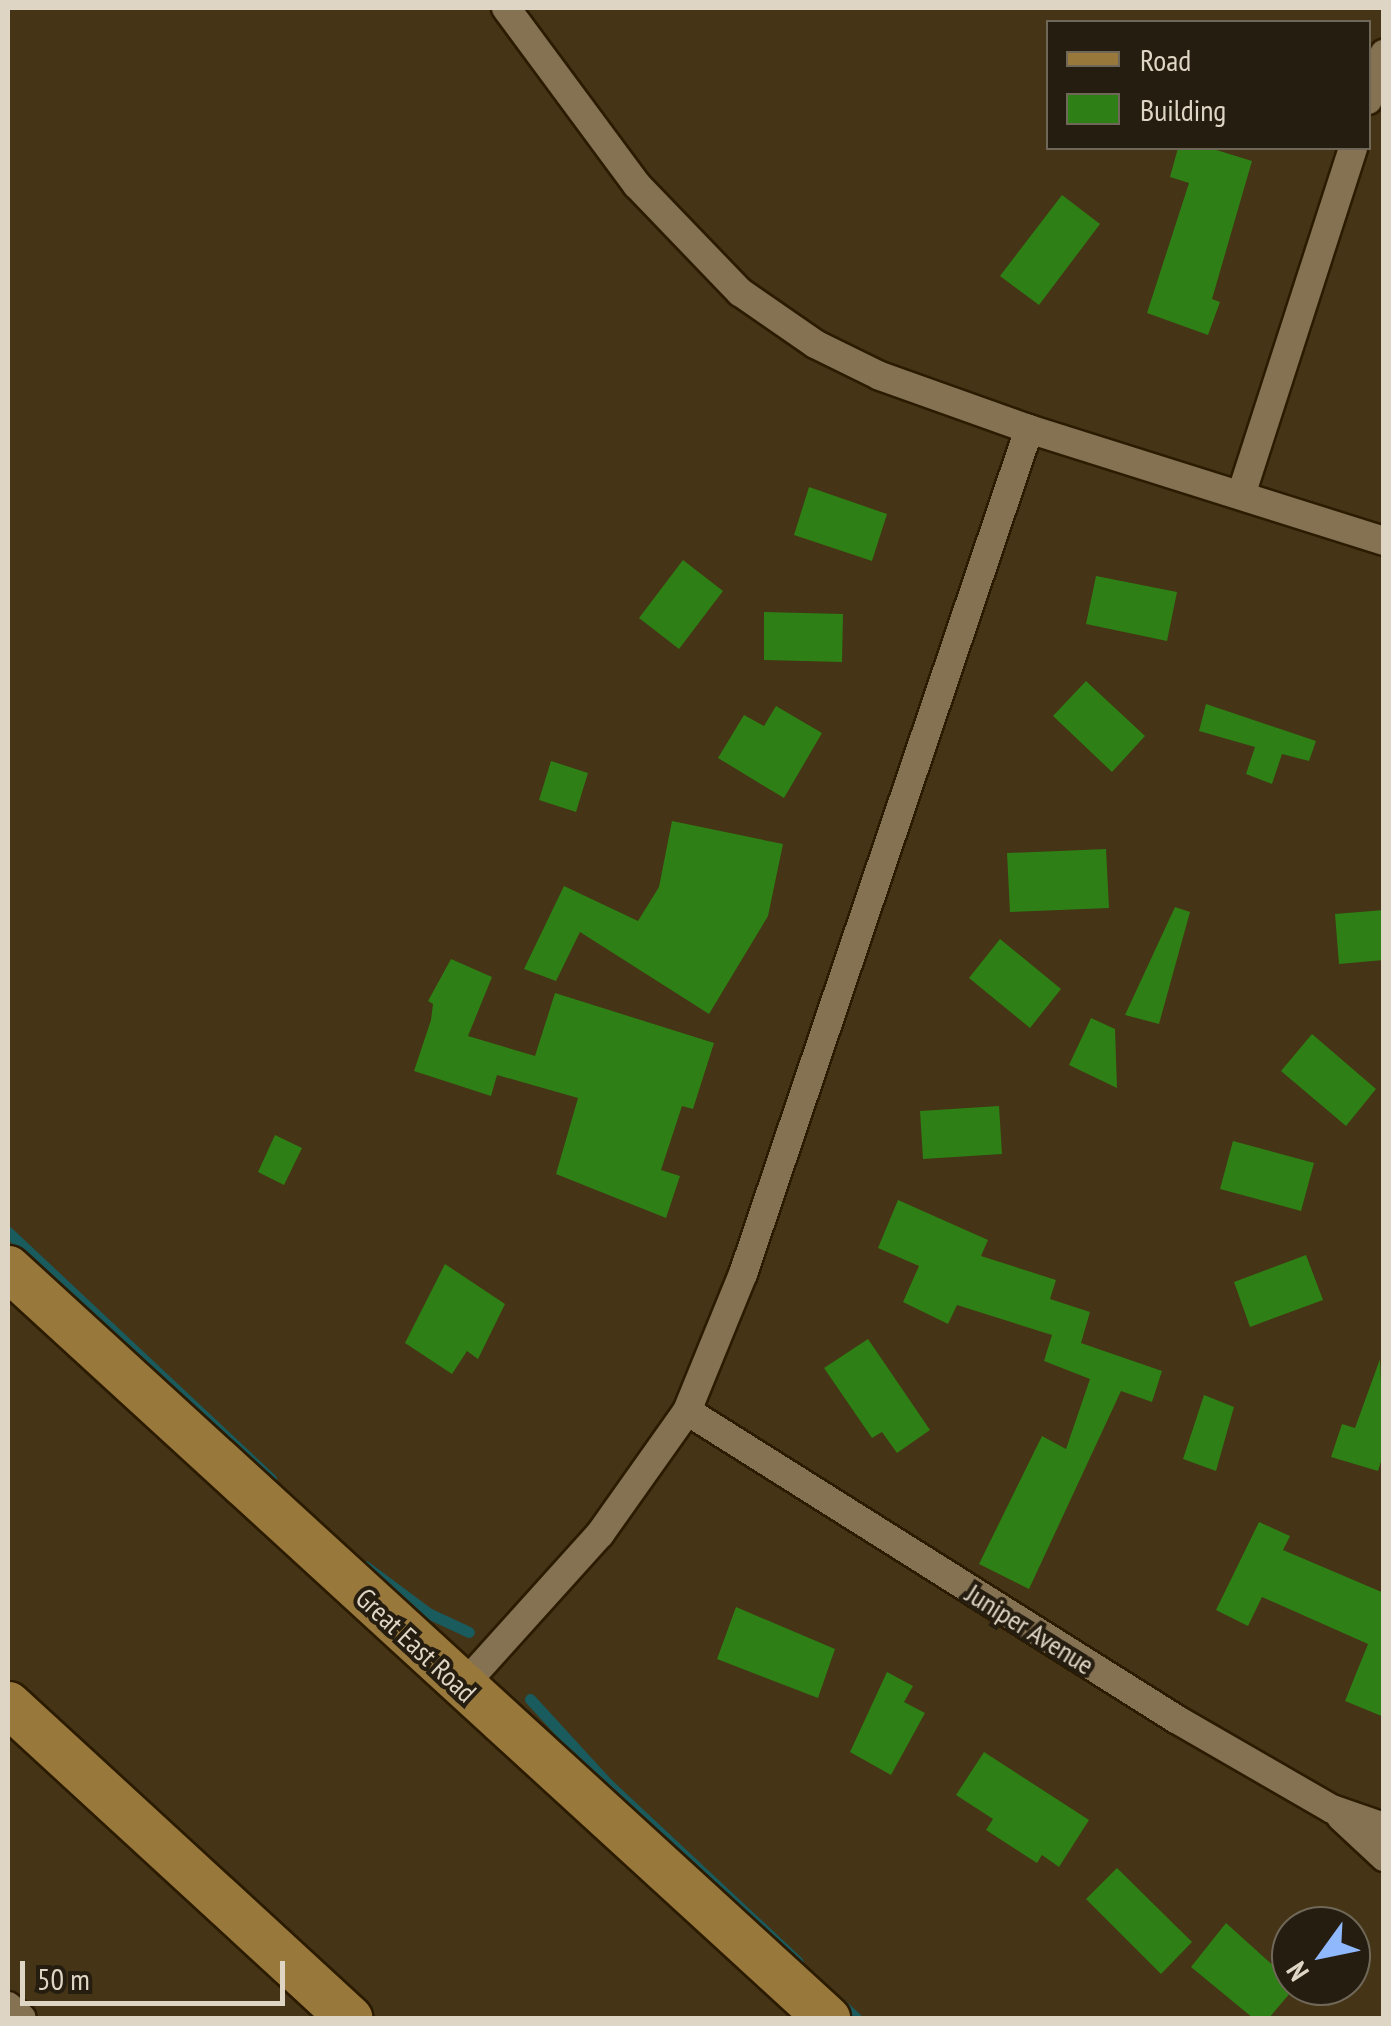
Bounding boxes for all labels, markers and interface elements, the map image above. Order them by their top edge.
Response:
legend [1046,20,1371,150]
text: Road [1140,40,1191,79]
text: Building [1140,90,1226,129]
street label: Juniper Avenue [959,1576,1101,1682]
street label: Great East Road [349,1581,483,1709]
north arrow [1271,1906,1371,2006]
scale bar [25,1941,290,2003]
text: N [1277,1955,1317,1988]
text: 50 m [37,1959,90,1998]

